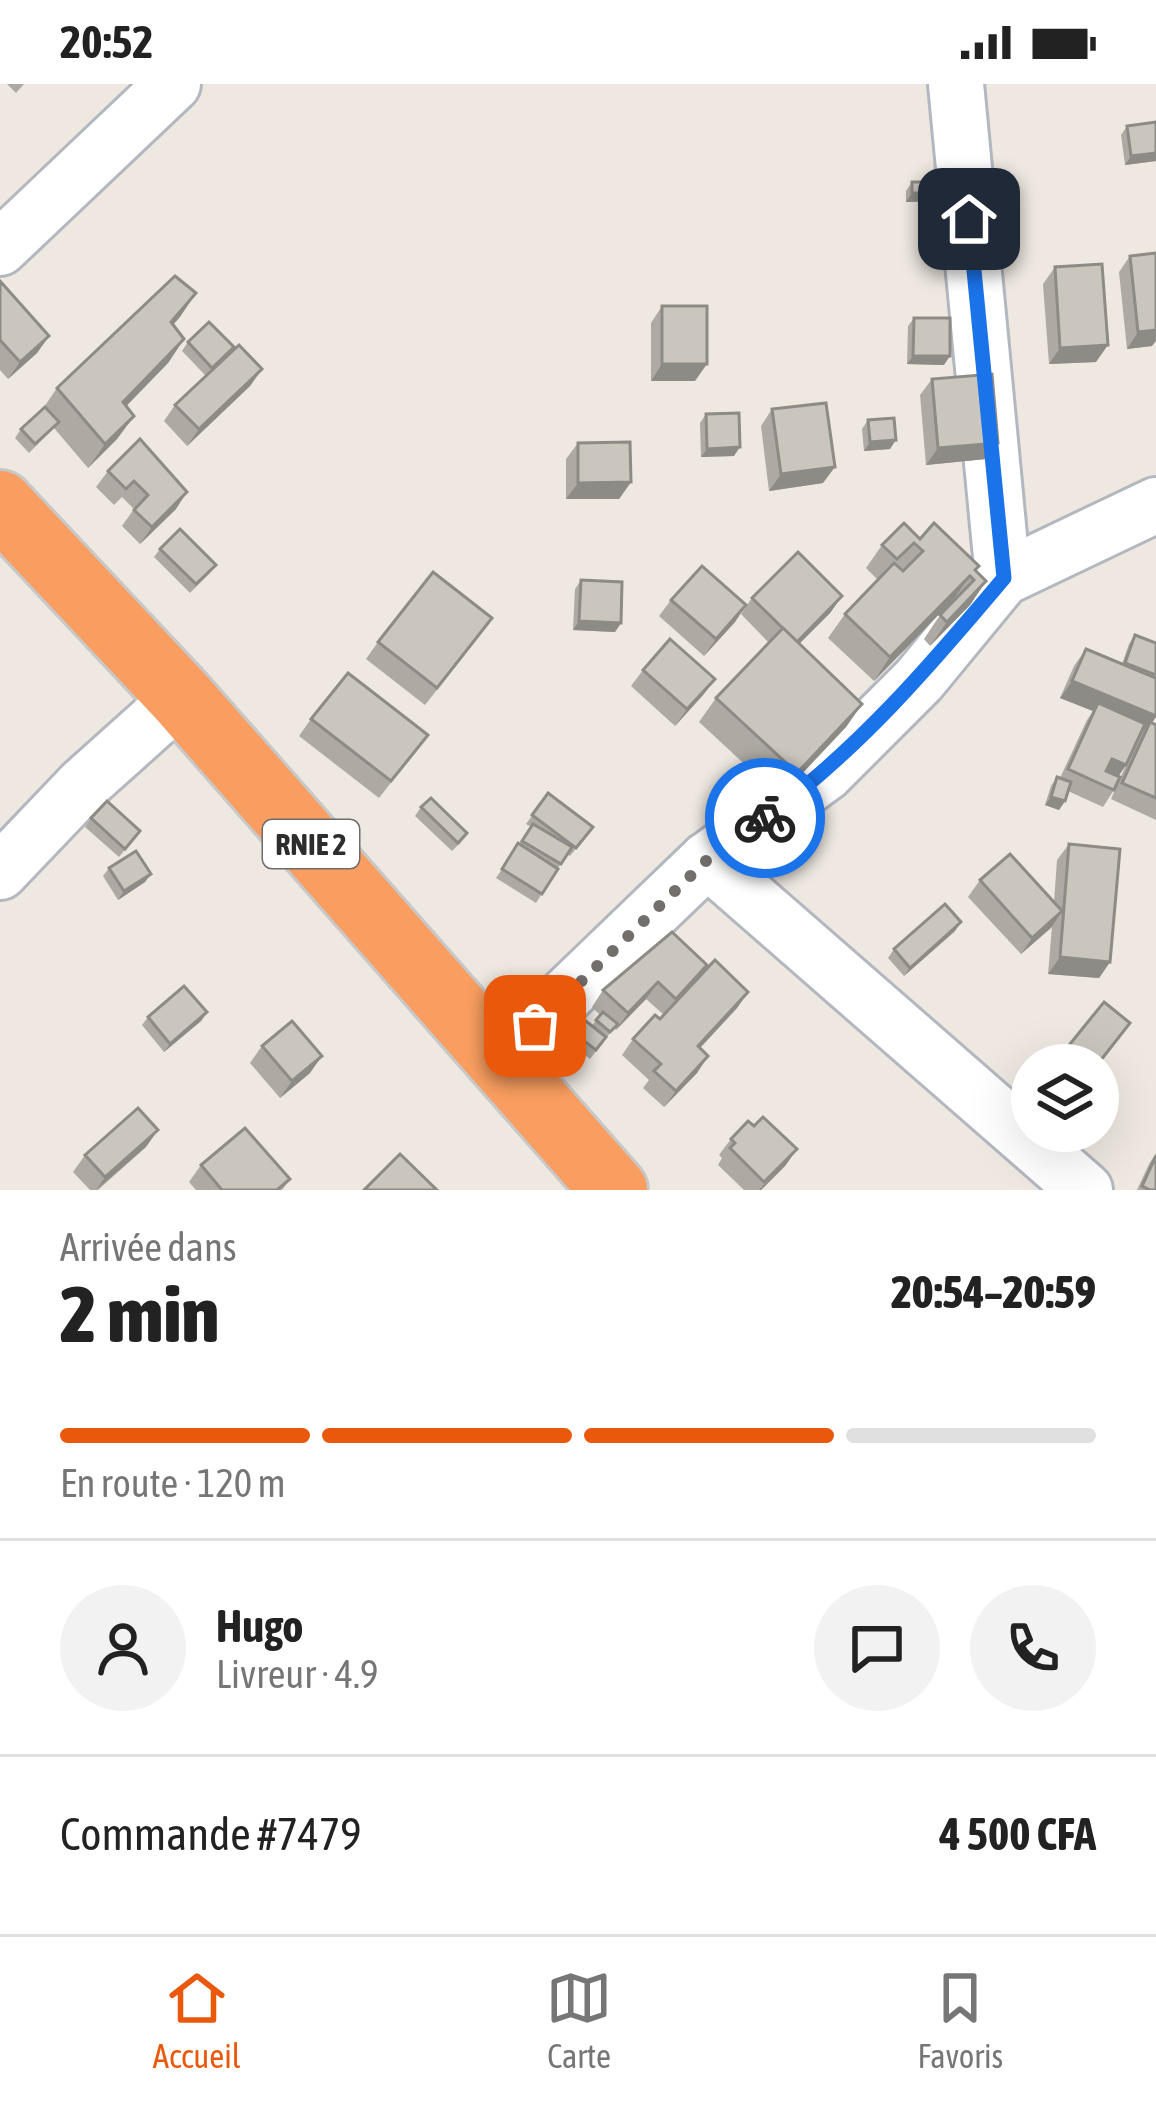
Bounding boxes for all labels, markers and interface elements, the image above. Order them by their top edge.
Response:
text: 20:52 [60,16,154,68]
pin [918,168,1020,270]
icon: home [936,186,1002,252]
courier [705,758,825,878]
icon: bike [732,785,798,851]
road number: RNIE 2 [263,820,359,868]
pin [484,975,586,1077]
icon: bag [502,993,568,1059]
map controls [1011,1044,1119,1152]
button: layers [1011,1044,1119,1152]
text: Arrivée dans [60,1225,237,1269]
text: 20:54–20:59 [891,1266,1096,1318]
text: 2 min [60,1269,219,1359]
text: En route · 120 m [60,1461,286,1505]
button: person [60,1585,186,1711]
button: chat [814,1585,940,1711]
button: phone [970,1585,1096,1711]
text: Hugo [216,1600,303,1652]
text: Livreur · 4.9 [216,1652,378,1696]
text: Commande #7479 [60,1808,361,1860]
text: 4 500 CFA [940,1808,1096,1860]
tab: Accueil [153,1965,241,2075]
tab: Carte [546,1965,612,2075]
tab: Favoris [918,1965,1003,2075]

